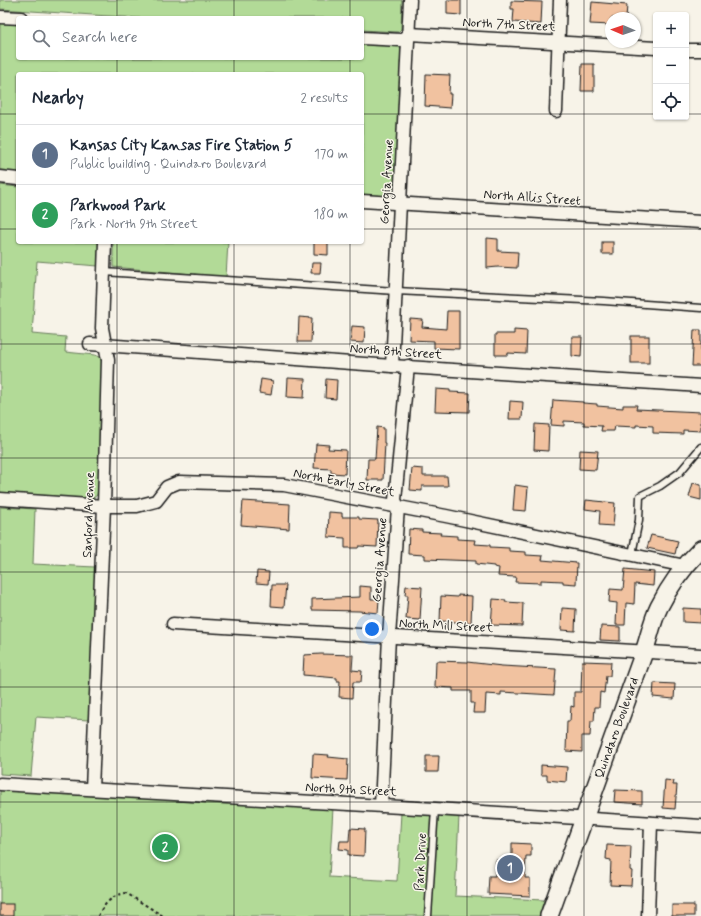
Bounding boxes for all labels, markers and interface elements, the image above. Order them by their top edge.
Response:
north arrow [605,12,641,48]
map controls [653,12,689,120]
button: + [653,12,689,48]
street label: North 7th Street [462,14,556,36]
search box [16,16,364,60]
icon: search [30,27,52,49]
text: Search here [62,28,138,48]
button: − [653,48,689,84]
button: locate [653,84,689,120]
text: Nearby [32,87,84,109]
text: 2 results [301,90,348,107]
text: Kansas City Kansas Fire Station 5 [70,136,293,156]
street label: Georgia Avenue [376,139,399,225]
text: 1 [42,146,48,163]
text: 170 m [314,146,348,163]
text: Public building · Quindaro Boulevard [70,156,266,173]
street label: North Allis Street [483,186,581,210]
text: Parkwood Park [70,196,166,216]
text: 2 [42,206,48,223]
text: 180 m [313,206,348,223]
text: Park · North 9th Street [70,216,198,233]
street label: North 8th Street [349,340,443,364]
street label: North Early Street [292,465,397,501]
street label: Sanford Avenue [79,472,101,558]
street label: Georgia Avenue [369,517,392,603]
street label: North Mill Street [398,615,494,637]
your location [362,619,382,639]
street label: Quindaro Boulevard [591,675,643,781]
street label: North 9th Street [305,779,398,801]
pin: 2 [152,832,178,862]
street label: Park Drive [411,832,431,891]
pin: 1 [497,853,523,883]

